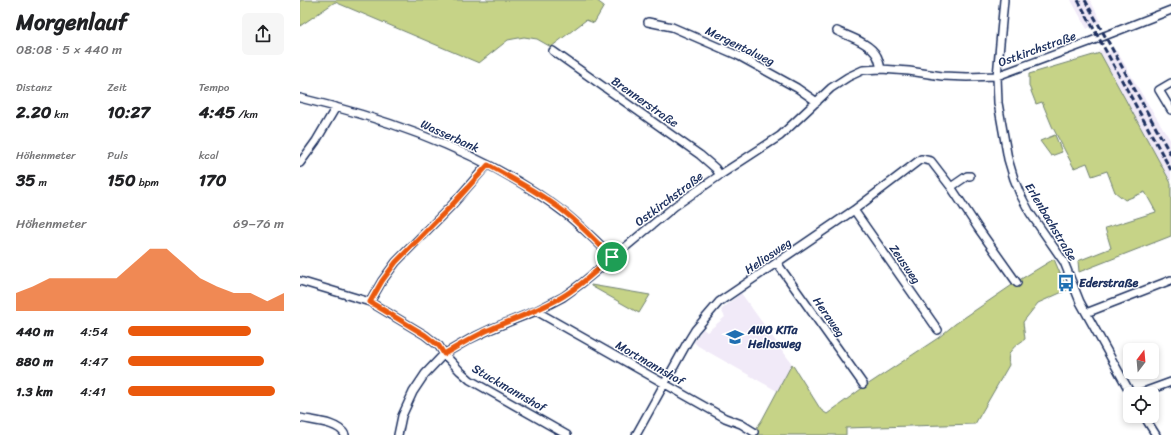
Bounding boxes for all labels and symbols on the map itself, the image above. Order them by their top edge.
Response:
street label: Mergentalweg [702,20,778,72]
street label: Ostkirchstraße [995,25,1079,73]
street label: Brennerstraße [607,70,683,134]
street label: Wasserbank [417,113,483,159]
street label: Ostkirchstraße [630,166,708,232]
street label: Erlenbachstraße [1019,178,1083,266]
street label: Heliosweg [740,232,796,280]
street label: Zeusweg [883,239,927,289]
pin [595,240,629,274]
place label: Ederstraße [1079,272,1138,294]
bus stop icon: Ederstraße [1056,273,1076,293]
street label: Heraweg [807,292,851,342]
place label: AWO KiTa Heliosweg [747,319,802,355]
school or university icon: AWO KiTa Heliosweg [725,327,745,347]
street label: Mortmannshof [611,334,690,393]
north arrow [1123,343,1159,379]
street label: Stuckmannshof [468,358,552,419]

